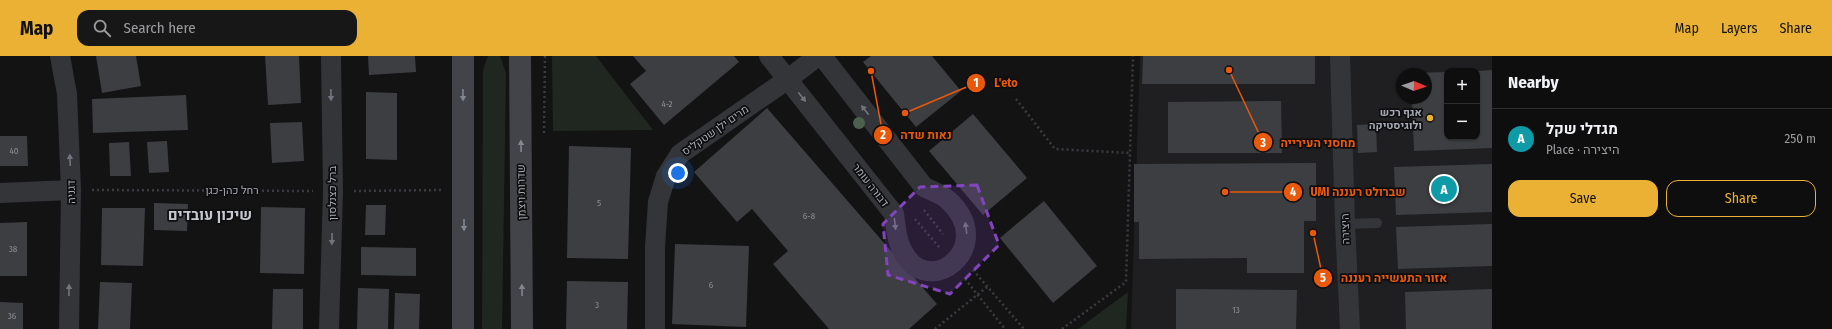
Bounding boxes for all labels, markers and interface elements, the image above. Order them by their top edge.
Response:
search box [77,10,357,46]
text: Map [20,17,53,40]
icon: search [91,17,113,39]
text: Search here [123,19,196,37]
text: Map [1675,20,1699,37]
text: Layers [1721,20,1757,37]
text: Share [1779,20,1812,37]
north arrow [1396,68,1432,104]
map controls [1444,68,1480,140]
button: + [1444,68,1480,104]
callout: L'eto [966,71,1026,95]
text: Nearby [1508,72,1559,93]
text: 1 [973,76,979,90]
text: L'eto [994,76,1018,90]
one-way arrow [328,89,334,102]
one-way arrow [460,89,466,102]
one-way arrow [798,92,807,103]
house number: 4-2 [661,99,673,109]
street label: מרים ילן שטקליס [679,103,751,158]
button: − [1444,104,1480,140]
one-way arrow [861,105,869,116]
place label: אגף רכש ולוגיסטיקה [1369,106,1422,132]
marker: אגף רכש ולוגיסטיקה [1425,113,1435,123]
text: מגדלי שקל [1546,120,1618,138]
callout: נאות שדה [873,123,960,147]
text: 2 [879,128,886,142]
text: נאות שדה [900,128,952,142]
callout: מחסני העירייה [1253,130,1364,154]
text: A [1517,131,1525,146]
text: 250 m [1784,131,1816,146]
text: 3 [1259,136,1266,150]
text: מחסני העירייה [1280,136,1356,150]
one-way arrow [518,139,524,152]
text: Place · היצירה [1546,142,1620,157]
house number: 40 [9,146,19,156]
one-way arrow [67,153,73,166]
street label: דבורה עומר [850,161,892,210]
your location [668,163,688,183]
street label: שדרות ויצמן [515,164,528,220]
street label: ברל כצנלסון [326,166,339,220]
pin: A [1431,174,1457,204]
street label: דגניה [65,180,78,204]
callout: UMI שברולט רעננה [1283,180,1414,204]
button: Save [1508,180,1658,217]
button: Share [1666,180,1816,217]
street label: רחל כהן-כגן [205,184,259,197]
text: 4 [1290,185,1296,199]
text: UMI שברולט רעננה [1310,185,1406,199]
house number: 5 [597,198,601,208]
district label: שיכון עובדים [168,206,252,224]
house number: 6-8 [803,211,816,221]
street label: היצירה [1338,213,1353,245]
one-way arrow [892,217,899,230]
one-way arrow [461,219,467,232]
one-way arrow [963,221,969,234]
one-way arrow [329,233,335,246]
house number: 38 [9,244,18,254]
callout: אזור התעשייה רעננה [1313,266,1455,290]
text: 5 [1320,271,1326,285]
text: אזור התעשייה רעננה [1341,271,1447,285]
house number: 6 [709,280,714,290]
one-way arrow [519,283,525,296]
one-way arrow [66,284,73,296]
house number: 3 [595,300,599,310]
house number: 13 [1232,305,1240,315]
house number: 36 [8,311,17,321]

